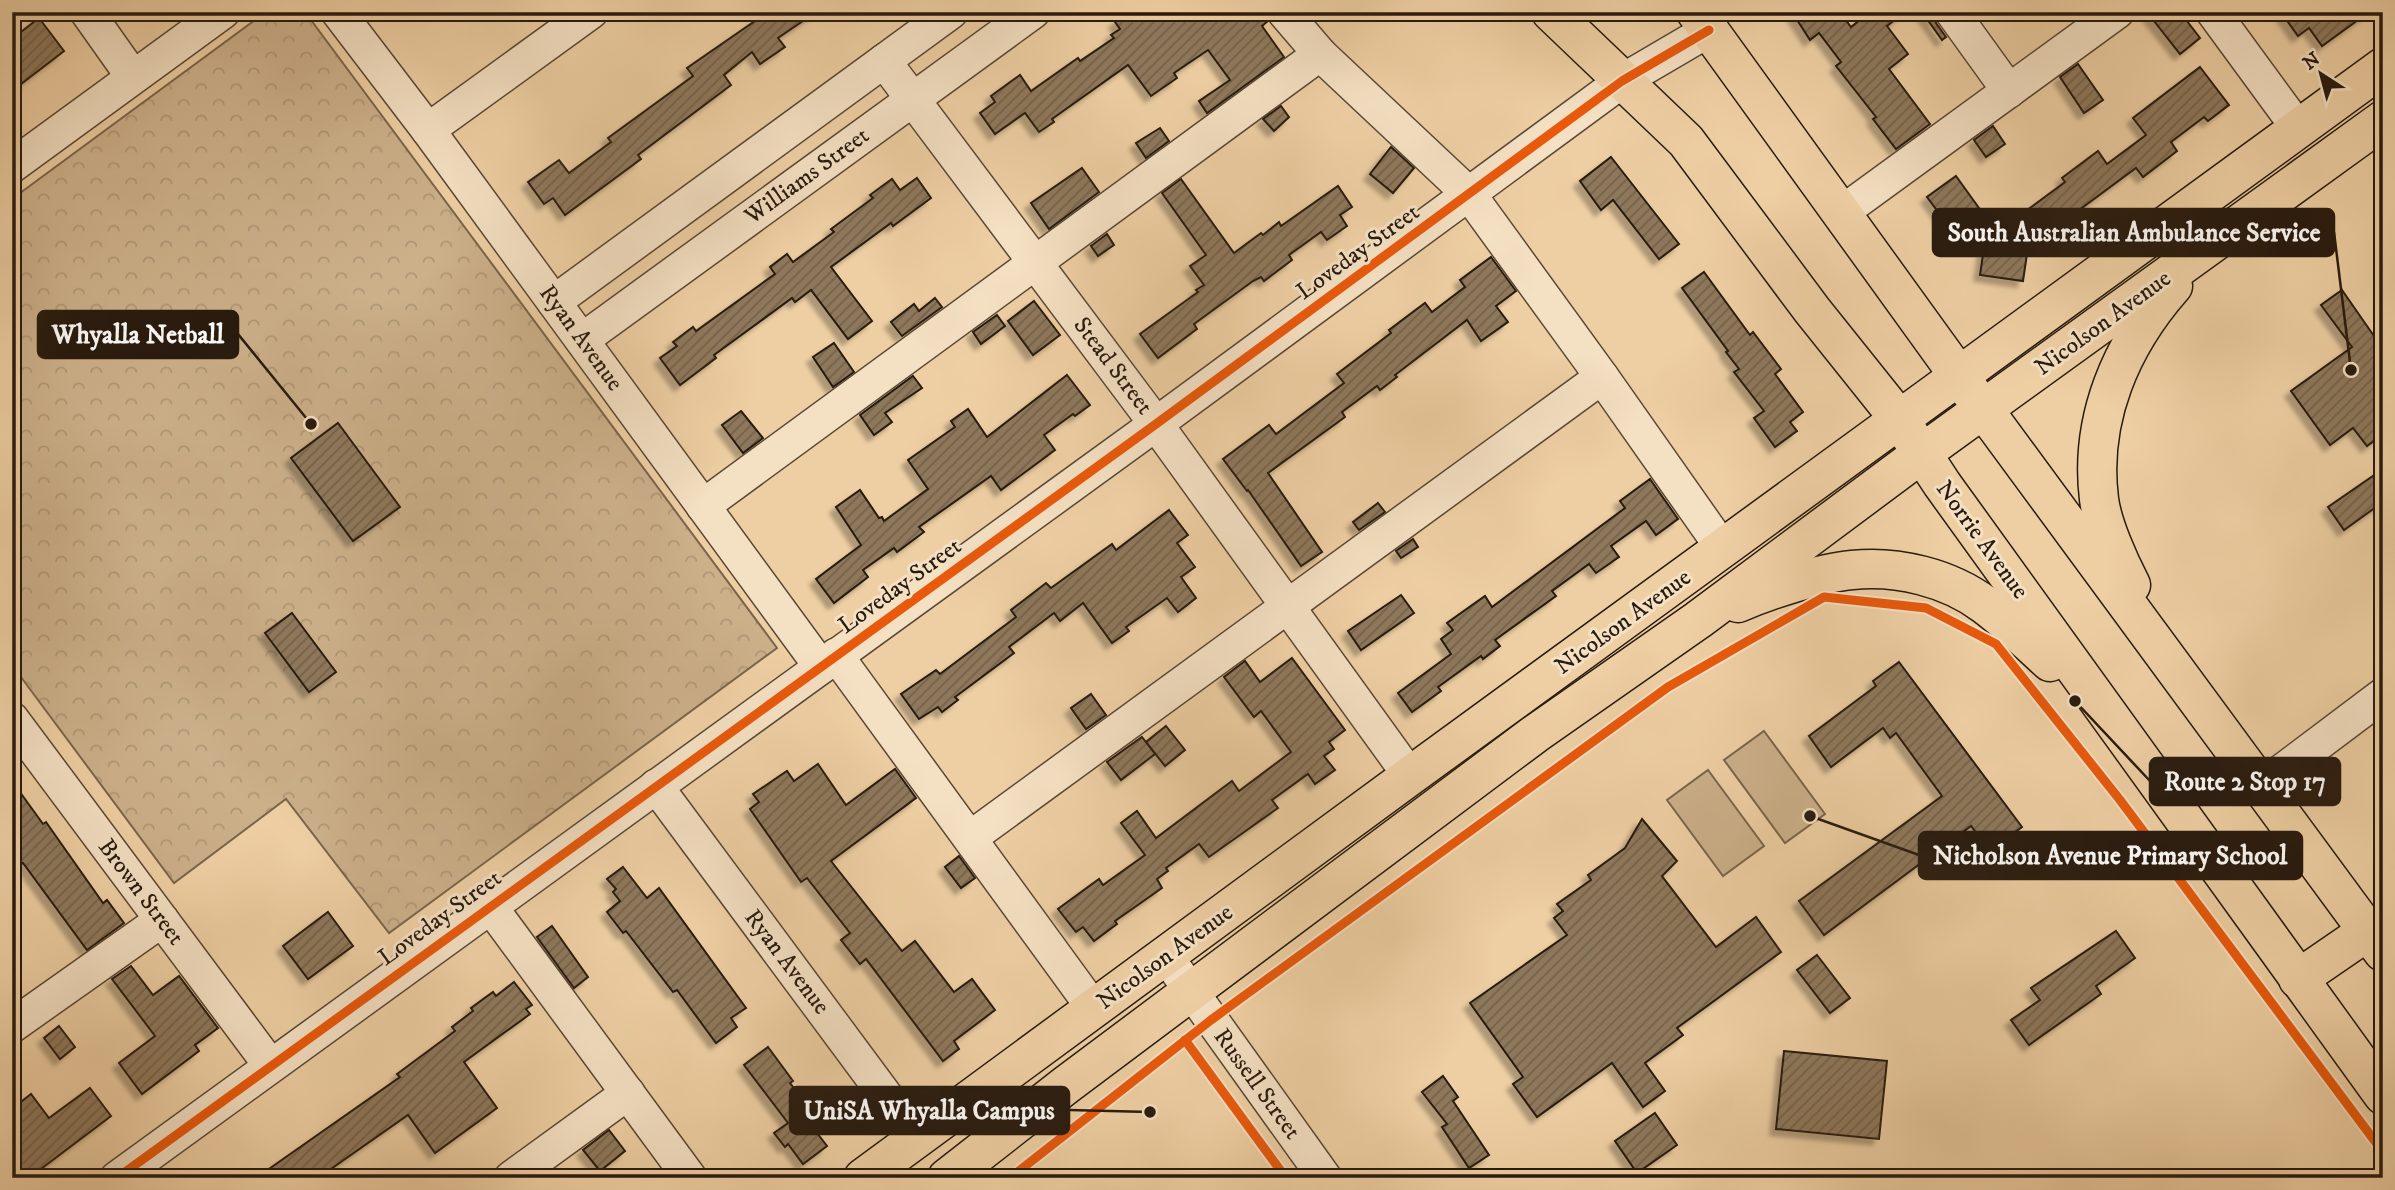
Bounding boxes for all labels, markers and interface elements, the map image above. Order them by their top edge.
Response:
north arrow [2286,38,2356,108]
text: N [2299,47,2325,75]
street label: Williams Street [738,121,875,232]
street label: Loveday Street [1291,197,1426,307]
callout: South Australian Ambulance Service [1933,209,2334,256]
text: South Australian Ambulance Service [1947,217,2321,250]
street label: Nicolson Avenue [2029,264,2177,382]
street label: Ryan Avenue [532,279,630,397]
callout: Whyalla Netball [38,311,238,358]
street label: Stead Street [1067,311,1160,421]
text: Whyalla Netball [51,319,225,352]
street label: Norrie Avenue [1929,475,2035,605]
street label: Loveday Street [833,531,968,641]
street label: Nicolson Avenue [1549,563,1697,681]
callout: Route 2 Stop 17 [2150,758,2340,805]
text: Route 2 Stop 17 [2164,766,2326,799]
callout: Nicholson Avenue Primary School [1919,832,2302,879]
street label: Brown Street [91,833,191,951]
text: Nicholson Avenue Primary School [1933,840,2288,873]
street label: Loveday Street [373,863,508,973]
street label: Nicolson Avenue [1091,898,1239,1016]
street label: Ryan Avenue [738,903,836,1021]
street label: Russell Street [1207,1023,1307,1146]
callout: UniSA Whyalla Campus [790,1087,1069,1134]
text: UniSA Whyalla Campus [803,1095,1055,1128]

